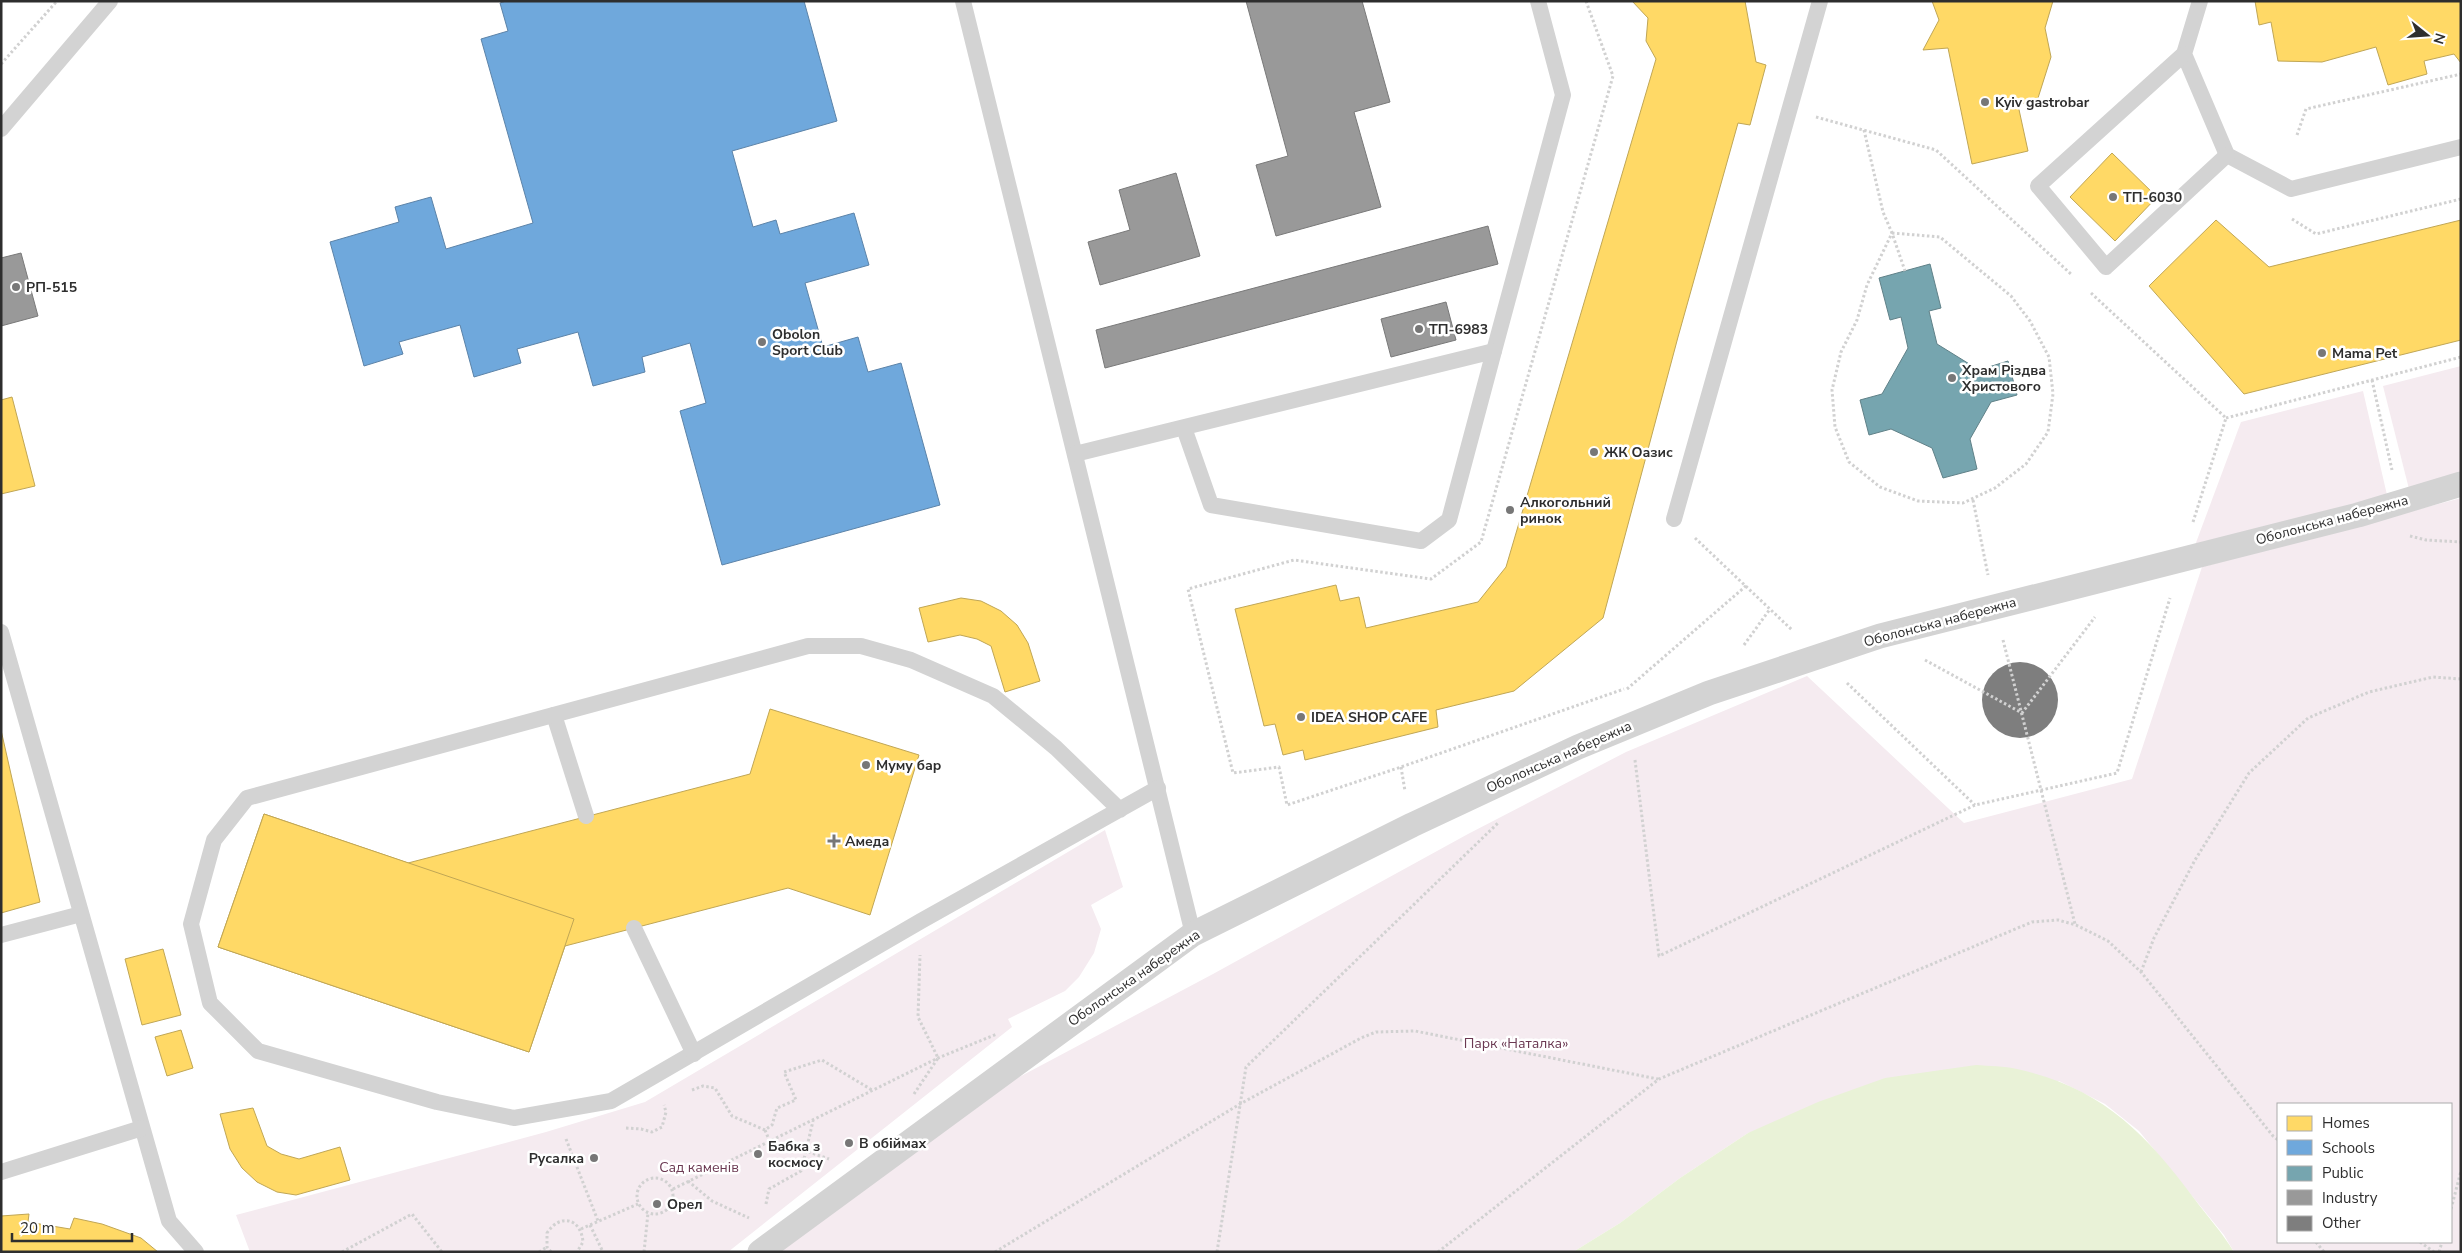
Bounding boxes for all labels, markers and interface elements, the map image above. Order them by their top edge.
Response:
north arrow [2402,10,2452,60]
text: N [2428,31,2450,46]
place label: Kyiv gastrobar [1995,93,2090,112]
marker: Kyiv gastrobar [1979,96,1991,108]
place label: ТП-6030 [2123,188,2182,207]
marker: ТП-6030 [2107,191,2119,203]
place label: РП-515 [26,278,77,297]
marker: РП-515 [10,281,22,293]
place label: ТП-6983 [1429,320,1488,339]
marker: ТП-6983 [1413,323,1425,335]
place label: Obolon Sport Club [772,325,843,360]
marker: Obolon Sport Club [756,336,768,348]
place label: Mama Pet [2332,344,2398,363]
marker: Mama Pet [2316,347,2328,359]
place label: Храм Різдва Христового [1961,361,2046,396]
marker: Храм Різдва Христового [1946,372,1958,384]
place label: ЖК Оазис [1604,443,1673,462]
marker: ЖК Оазис [1588,446,1600,458]
street label: Оболонська набережна [2254,490,2410,550]
place label: Алкогольний ринок [1520,493,1611,528]
marker: Алкогольний ринок [1504,504,1516,516]
street label: Оболонська набережна [1862,592,2018,652]
place label: IDEA SHOP CAFE [1311,708,1427,727]
marker: IDEA SHOP CAFE [1295,711,1307,723]
street label: Оболонська набережна [1483,716,1635,798]
place label: Муму бар [876,756,941,775]
marker: Муму бар [860,759,872,771]
place label: Амеда [845,832,889,851]
marker: Амеда [827,834,841,848]
street label: Оболонська набережна [1064,925,1204,1031]
park label: Парк «Наталка» [1464,1034,1568,1053]
legend [2277,1103,2452,1243]
text: Homes [2322,1113,2370,1133]
place label: В обіймах [859,1134,927,1153]
place label: Бабка з космосу [768,1137,824,1172]
marker: В обіймах [843,1137,855,1149]
text: Schools [2322,1138,2375,1158]
marker: Бабка з космосу [752,1148,764,1160]
place label: Русалка [529,1149,584,1168]
marker: Русалка [588,1152,600,1164]
park label: Сад каменів [659,1158,739,1177]
text: Public [2322,1163,2363,1183]
text: Industry [2322,1188,2378,1208]
place label: Орел [667,1195,703,1214]
marker: Орел [651,1198,663,1210]
scale bar [12,1210,132,1242]
text: Other [2322,1213,2361,1233]
text: 20 m [20,1218,55,1238]

